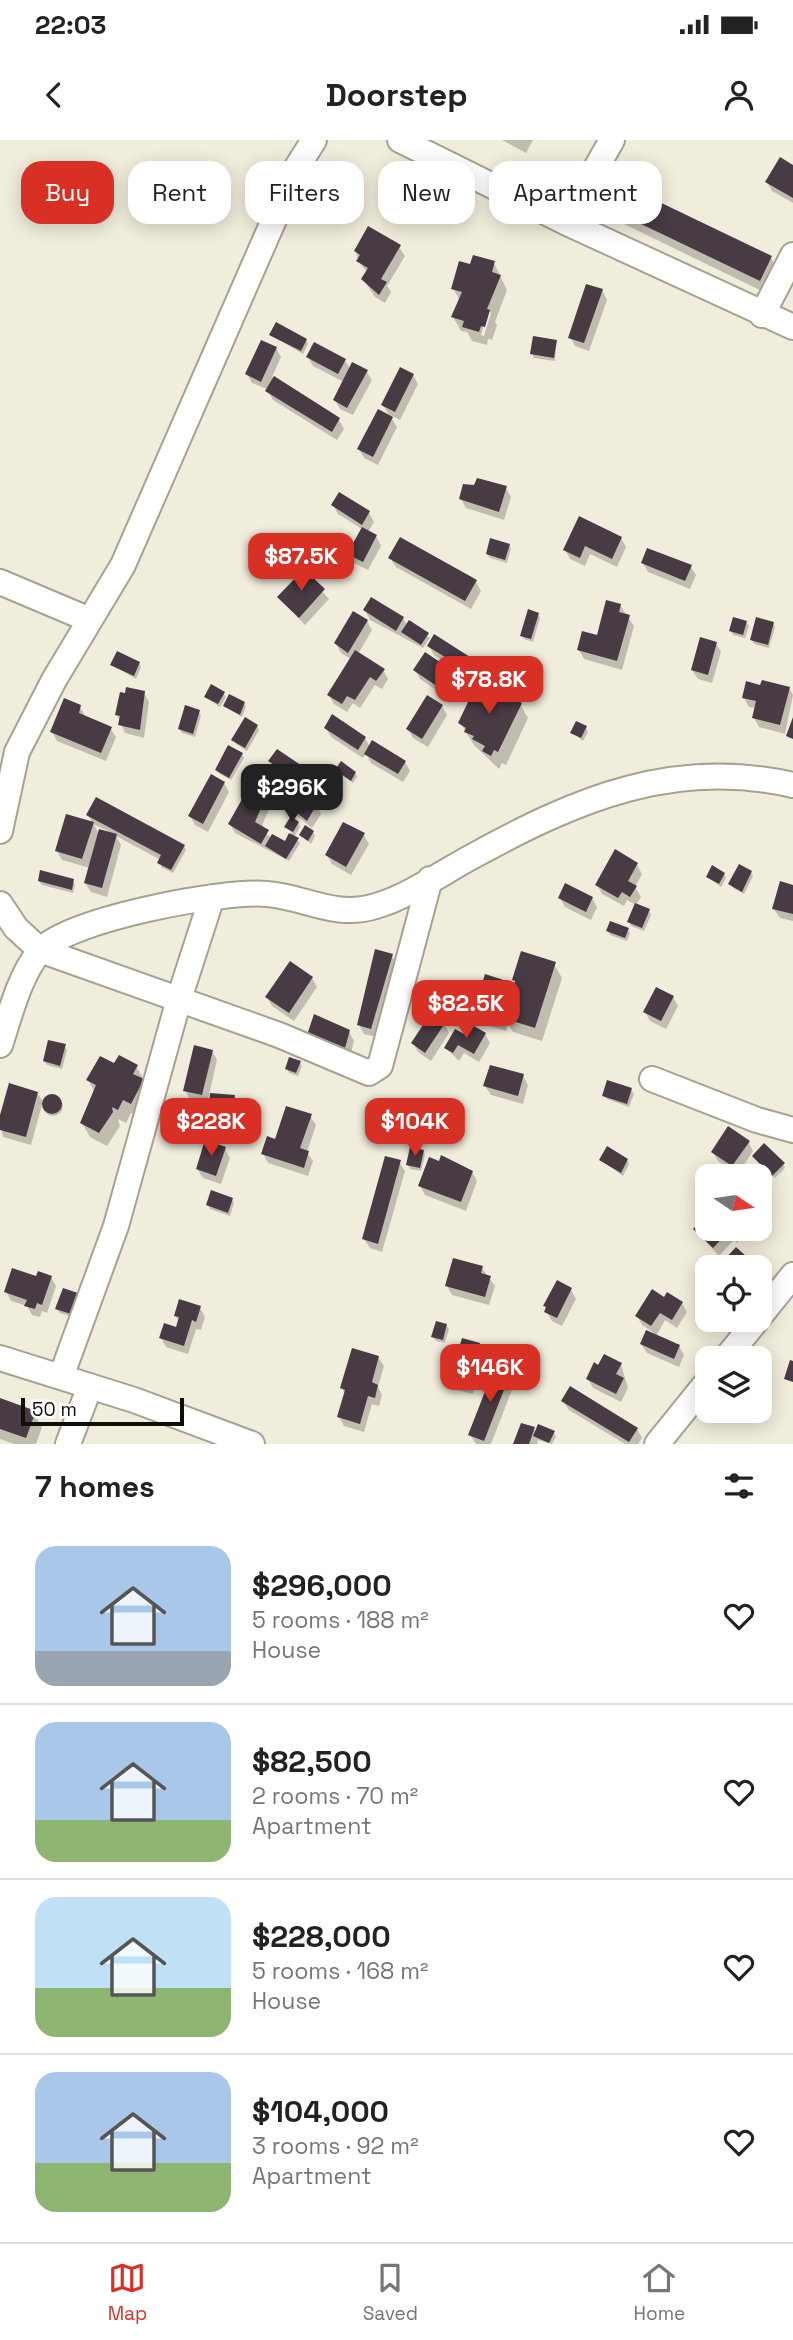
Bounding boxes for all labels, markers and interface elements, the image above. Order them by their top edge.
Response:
text: 22:03 [35,8,106,42]
text: Doorstep [325,75,468,115]
icon: back [35,76,73,114]
icon: person [720,76,758,114]
chip: Buy [21,161,114,224]
chip: Rent [128,161,231,224]
chip: Filters [245,161,364,224]
chip: New [378,161,475,224]
chip: Apartment [489,161,662,224]
pin: $87.5K [244,533,358,593]
text: $87.5K [264,541,338,571]
pin: $78.8K [432,656,546,716]
text: $78.8K [451,664,527,694]
pin: $296K [243,764,341,824]
text: $296K [257,772,327,802]
pin: $82.5K [409,981,523,1040]
text: $82.5K [428,988,504,1018]
pin: $228K [162,1098,260,1158]
pin: $104K [366,1098,464,1158]
text: $228K [176,1106,246,1136]
text: $104K [381,1106,449,1136]
north arrow [695,1164,772,1241]
map controls [695,1164,772,1423]
button: locate [695,1255,772,1332]
pin: $146K [441,1344,539,1404]
button: layers [695,1346,772,1423]
text: $146K [456,1352,524,1382]
scale bar [21,1395,184,1427]
text: 50 m [32,1397,77,1422]
text: 7 homes [35,1467,155,1506]
icon: filters [720,1467,758,1505]
text: $296,000 [252,1566,392,1605]
icon: home [91,1574,175,1658]
icon: heart [720,1597,758,1635]
text: 5 rooms · 188 m² [252,1605,429,1635]
text: House [252,1635,321,1665]
text: $82,500 [252,1742,372,1781]
icon: home [91,1750,175,1834]
icon: heart [720,1773,758,1811]
text: 2 rooms · 70 m² [252,1781,418,1811]
text: Apartment [252,1811,372,1841]
text: $228,000 [252,1917,391,1956]
icon: home [91,1925,175,2009]
icon: heart [720,1948,758,1986]
text: 5 rooms · 168 m² [252,1956,429,1986]
text: House [252,1986,321,2016]
text: $104,000 [252,2092,389,2131]
icon: home [91,2100,175,2184]
icon: heart [720,2123,758,2161]
text: 3 rooms · 92 m² [252,2131,419,2161]
text: Apartment [252,2161,372,2191]
tab: Map [108,2259,147,2326]
tab: Saved [363,2259,418,2326]
tab: Home [633,2259,685,2326]

